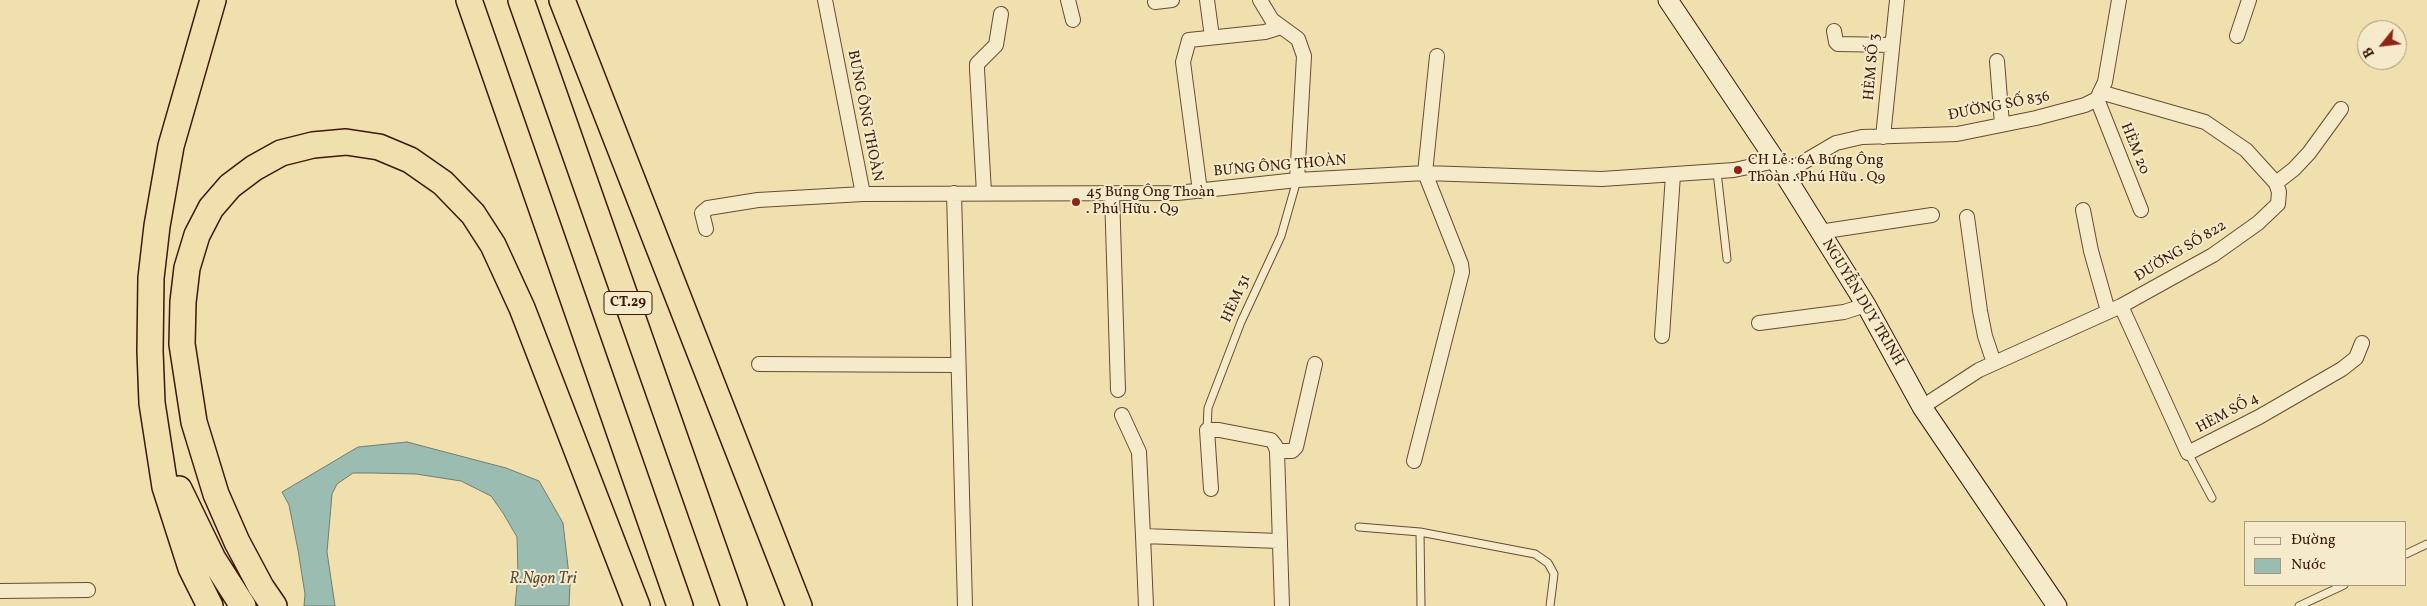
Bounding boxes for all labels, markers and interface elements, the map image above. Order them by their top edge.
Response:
north arrow [2357,20,2407,70]
street label: HÈM SỐ 3 [1861,33,1885,101]
text: B [2359,43,2380,61]
street label: BƯNG ÔNG THOÀN [842,49,886,183]
street label: ĐƯỜNG SỐ 836 [1947,88,2051,126]
street label: HÈM 20 [2116,121,2152,177]
street label: BƯNG ÔNG THOÀN [1213,152,1347,182]
place label: CH Lẻ : 6A Bưng Ông Thoàn . Phú Hữu . Q9 [1748,152,1885,187]
marker: CH Lẻ : 6A Bưng Ông Thoàn . Phú Hữu . Q9 [1732,164,1744,176]
place label: 45 Bưng Ông Thoàn . Phú Hữu . Q9 [1086,184,1215,219]
marker: 45 Bưng Ông Thoàn . Phú Hữu . Q9 [1070,196,1082,208]
street label: ĐƯỜNG SỐ 822 [2132,218,2230,286]
street label: NGUYỄN DUY TRINH [1817,236,1907,370]
street label: HÈM 31 [1218,272,1256,326]
road number: CT.29 [604,292,652,314]
street label: HÈM SỐ 4 [2194,390,2262,438]
legend [2244,521,2407,586]
text: Đường [2291,530,2336,551]
text: Nước [2291,555,2326,576]
water label: R.Ngọn Tri [509,570,577,590]

